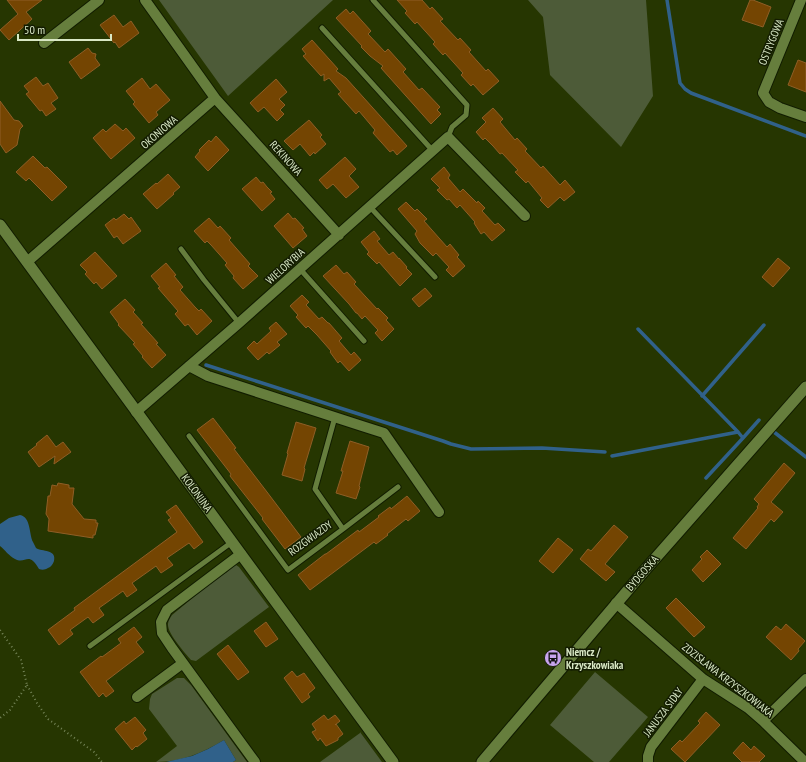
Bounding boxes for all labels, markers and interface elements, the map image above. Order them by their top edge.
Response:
scale bar [18,16,111,42]
street label: OSTRYGOWA [755,16,787,67]
text: 50 m [24,22,45,37]
street label: OKONIOWA [138,112,181,152]
street label: REKINOWA [267,138,306,179]
street label: WIELORYBIA [263,244,308,287]
street label: KOLONIJNA [179,471,216,515]
street label: ROZGWIAZDY [285,517,335,559]
street label: BYDGOSKA [623,552,662,594]
street label: ZDZISŁAWA KRZYSZKOWIAKA [679,640,777,721]
place label: Niemcz / Krzyszkowiaka [566,645,624,672]
bus stop icon: Niemcz / Krzyszkowiaka [543,648,563,668]
street label: JANUSZA SIDŁY [639,685,686,740]

